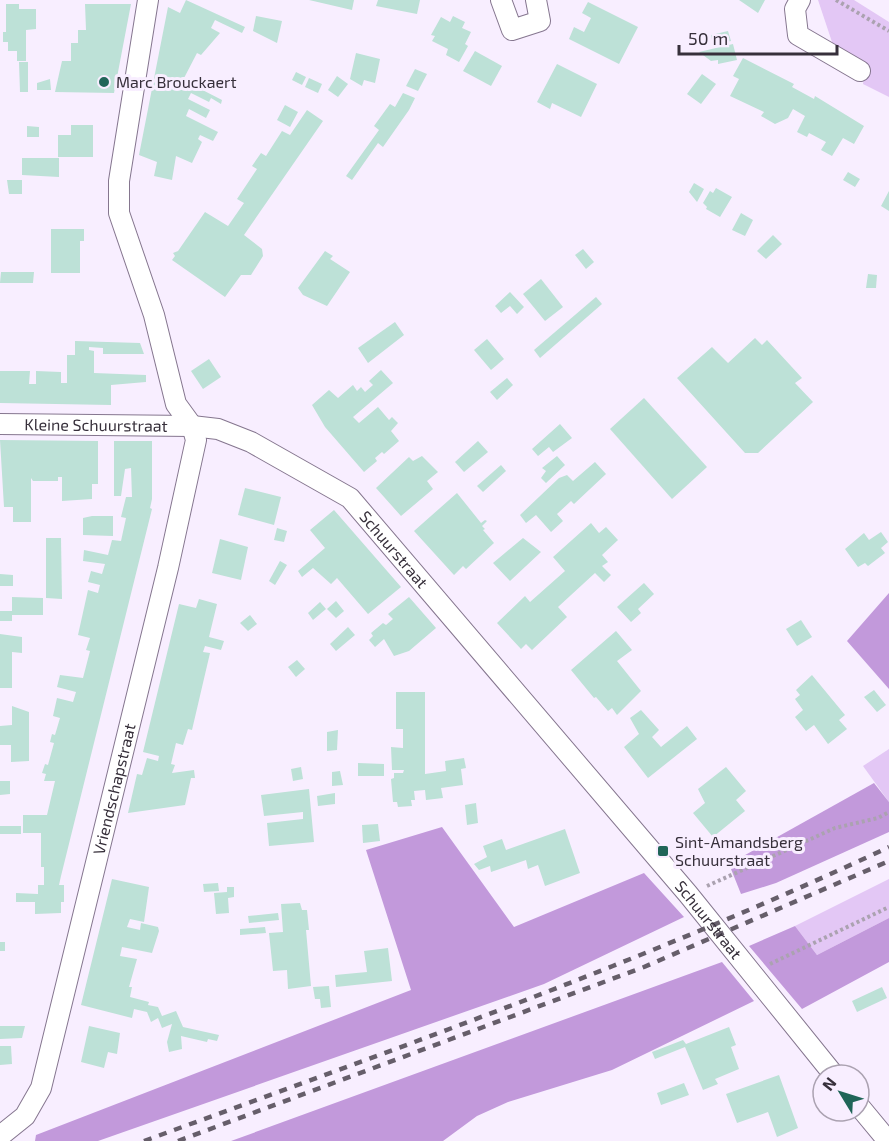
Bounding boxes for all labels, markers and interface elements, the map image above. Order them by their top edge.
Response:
scale bar [679,18,836,56]
text: 50 m [688,27,728,49]
place label: Marc Brouckaert [116,72,237,91]
marker: Marc Brouckaert [97,75,111,89]
street label: Kleine Schuurstraat [24,414,168,435]
street label: Schuurstraat [356,507,432,591]
street label: Vriendschapstraat [88,721,139,857]
place label: Sint-Amandsberg Schuurstraat [675,832,803,869]
marker: Sint-Amandsberg Schuurstraat [656,844,670,858]
street label: Schuurstraat [672,876,746,962]
north arrow [811,1063,871,1123]
text: N [818,1073,840,1094]

